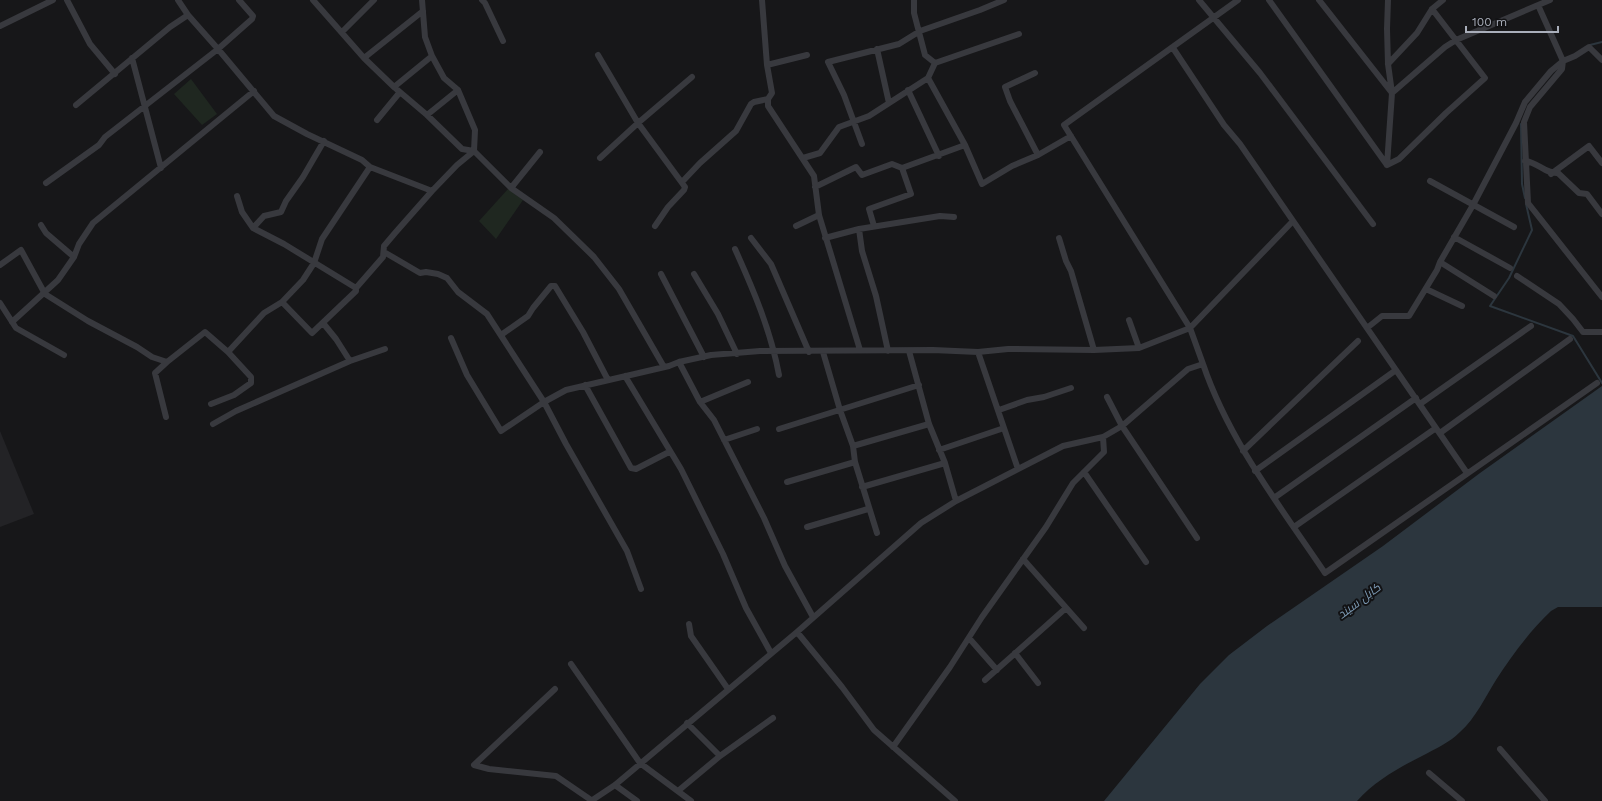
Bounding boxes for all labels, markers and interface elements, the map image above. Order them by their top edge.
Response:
scale bar [1466,8,1558,34]
text: 100 m [1472,15,1507,29]
water label: کابل سيند [1335,580,1384,622]

